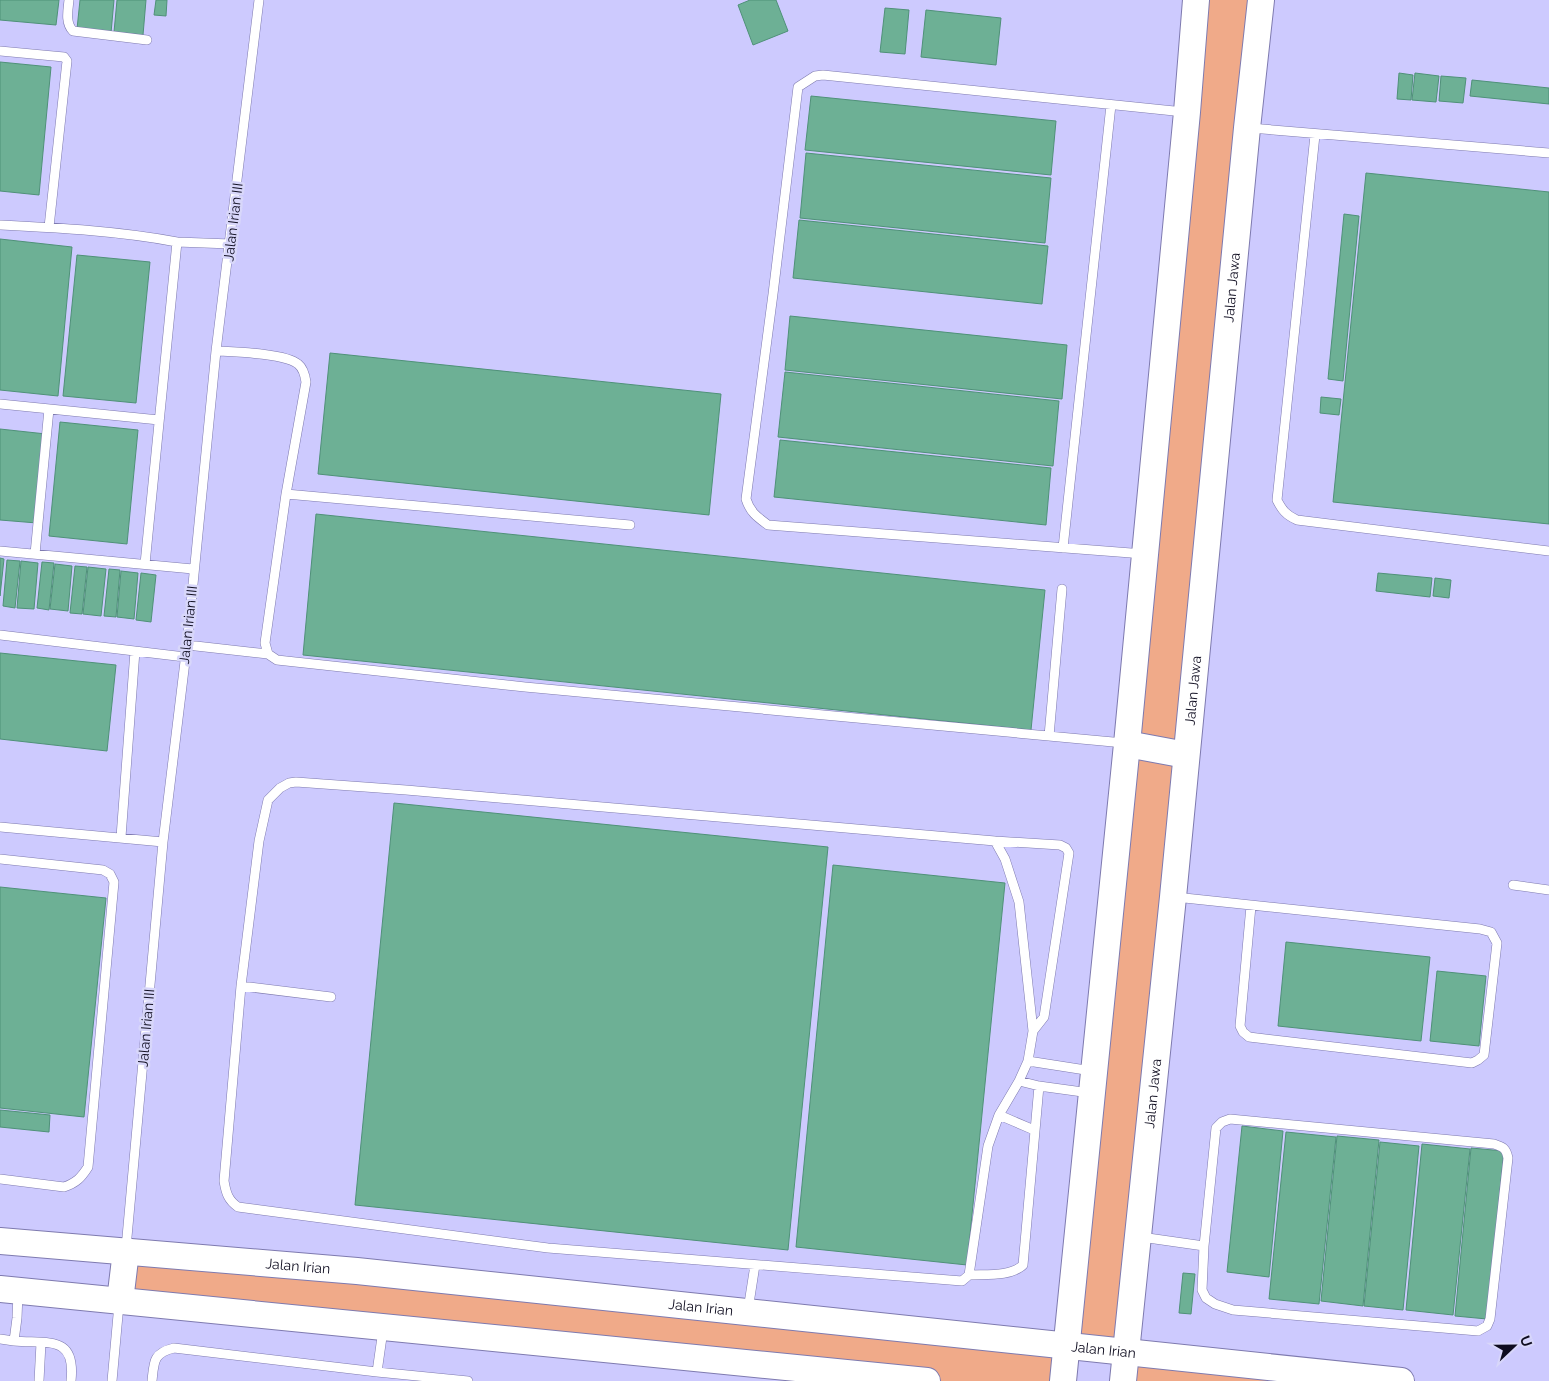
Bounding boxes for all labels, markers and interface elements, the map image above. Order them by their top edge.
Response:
street label: Jalan Irian III [220,182,246,262]
street label: Jalan Jawa [1220,252,1243,323]
street label: Jalan Irian III [176,585,200,665]
street label: Jalan Jawa [1182,655,1204,726]
street label: Jalan Irian III [135,988,157,1068]
street label: Jalan Jawa [1141,1058,1164,1129]
street label: Jalan Irian [265,1255,331,1277]
street label: Jalan Irian [668,1296,734,1319]
north arrow [1489,1321,1539,1371]
text: U [1517,1333,1535,1349]
street label: Jalan Irian [1071,1338,1137,1361]

